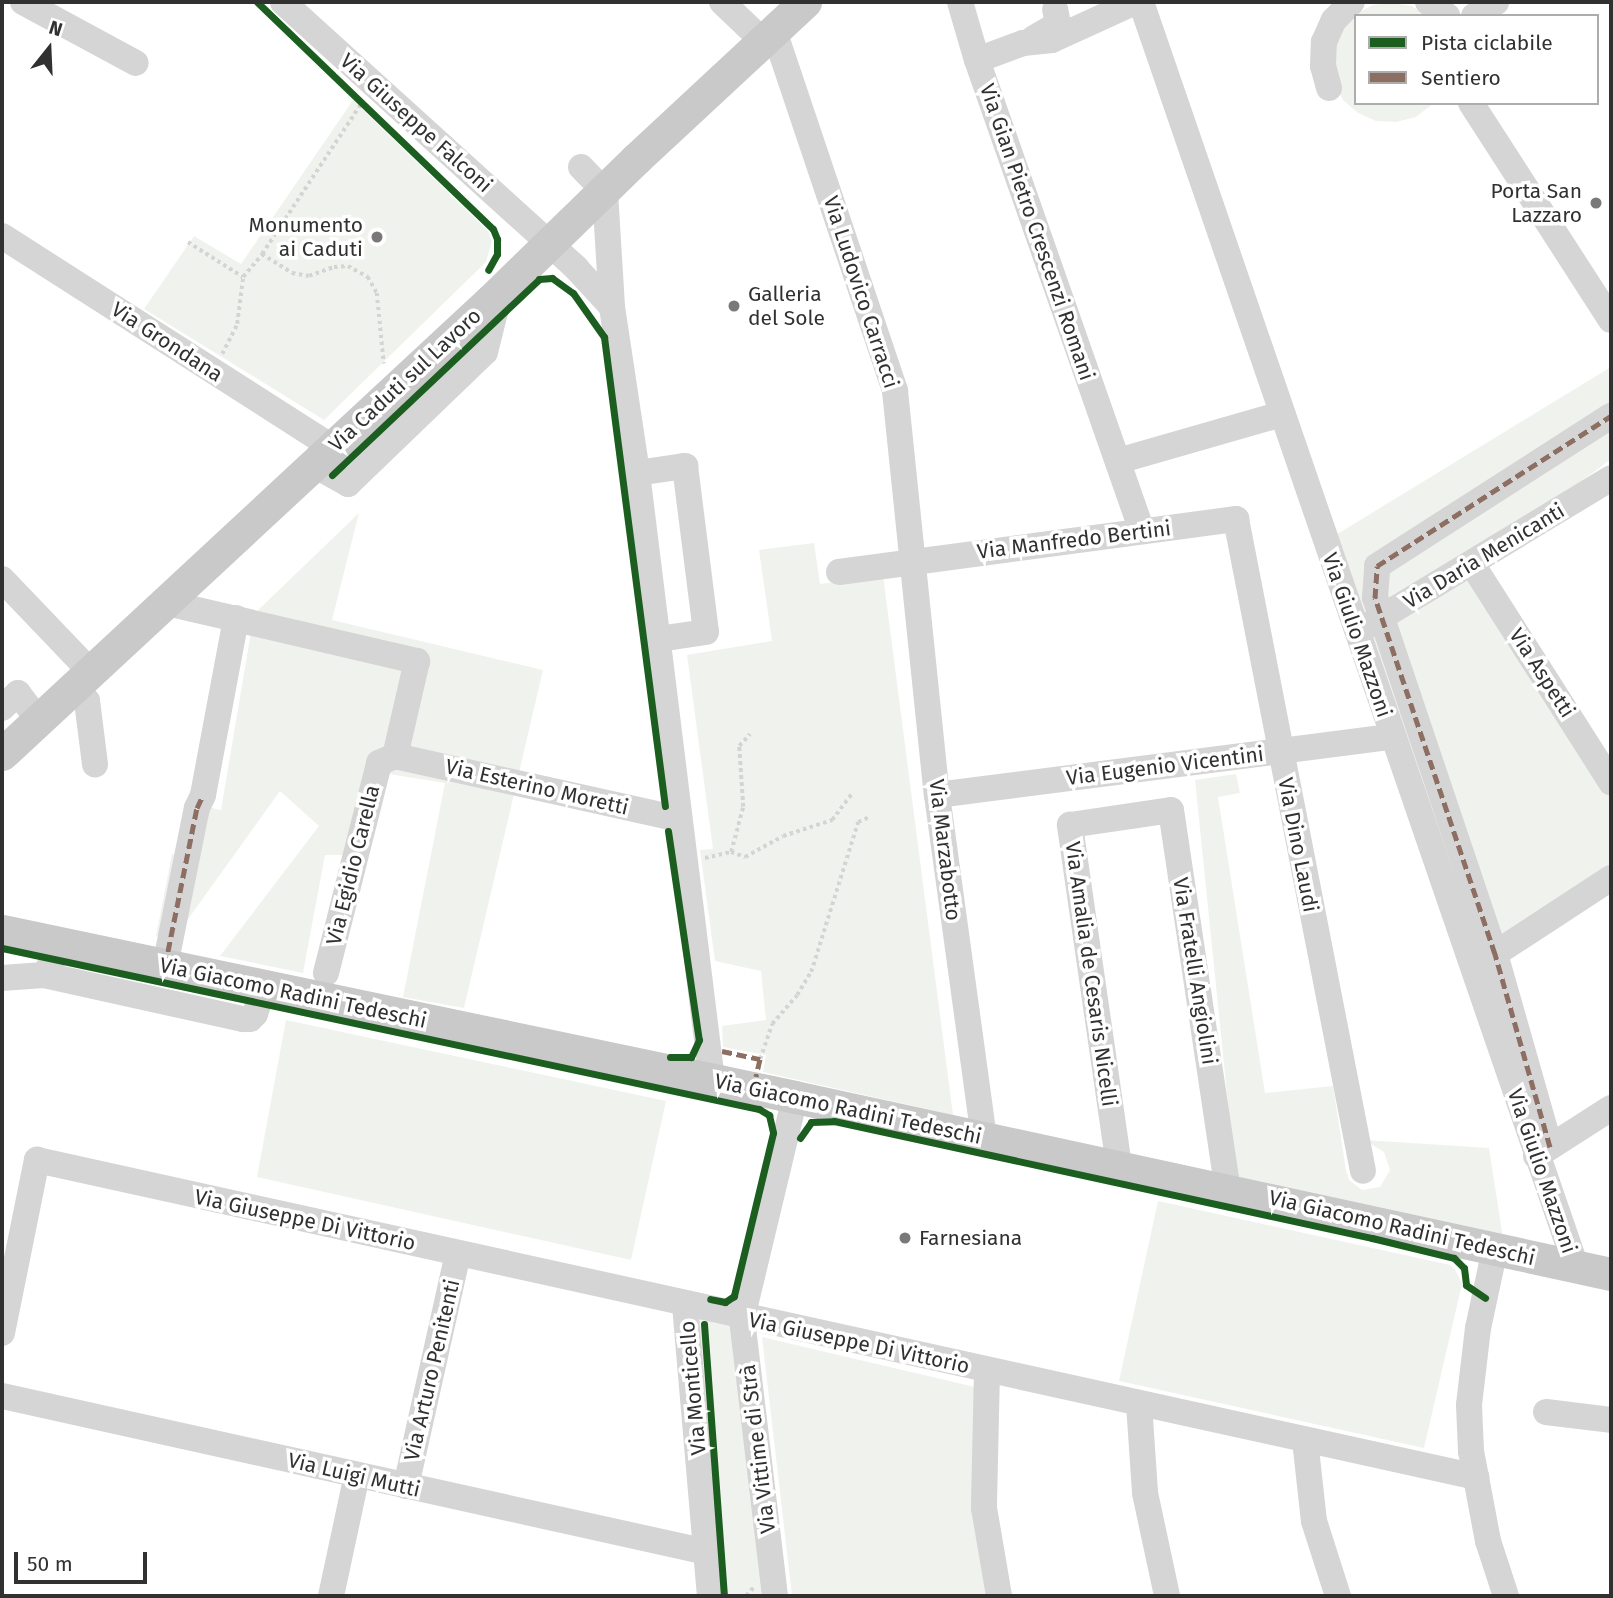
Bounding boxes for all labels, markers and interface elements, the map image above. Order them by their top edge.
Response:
north arrow [14,14,84,84]
legend [1354,14,1599,105]
text: N [46,16,65,41]
text: Pista ciclabile [1421,30,1553,56]
street label: Via Giuseppe Falconi [335,48,497,198]
text: Sentiero [1421,65,1501,91]
street label: Via Gian Pietro Crescenzi Romani [974,80,1100,384]
place label: Porta San Lazzaro [1490,178,1582,228]
street label: Via Ludovico Carracci [818,193,904,391]
marker: Porta San Lazzaro [1588,195,1604,211]
place label: Monumento ai Caduti [249,212,363,262]
marker: Monumento ai Caduti [369,229,385,245]
place label: Galleria del Sole [748,281,825,331]
street label: Via Grondana [107,297,227,387]
marker: Galleria del Sole [726,298,742,314]
street label: Via Caduti sul Lavoro [324,303,486,457]
street label: Via Daria Menicanti [1399,498,1569,614]
street label: Via Manfredo Bertini [976,516,1172,564]
street label: Via Giulio Mazzoni [1317,549,1397,721]
street label: Via Aspetti [1504,624,1580,722]
street label: Via Eugenio Vicentini [1065,741,1265,791]
street label: Via Esterino Moretti [443,754,631,820]
street label: Via Dino Laudi [1273,776,1323,914]
street label: Via Marzabotto [924,778,966,922]
street label: Via Egidio Carella [321,782,385,948]
street label: Via Amalia de Cesaris Nicelli [1060,840,1122,1108]
street label: Via Fratelli Angiolini [1168,876,1222,1066]
street label: Via Giacomo Radini Tedeschi [157,952,429,1034]
street label: Via Giacomo Radini Tedeschi [712,1068,984,1150]
street label: Via Giulio Mazzoni [1502,1085,1582,1257]
street label: Via Giuseppe Di Vittorio [192,1184,418,1256]
street label: Via Giacomo Radini Tedeschi [1267,1185,1537,1271]
place label: Farnesiana [919,1225,1022,1251]
marker: Farnesiana [897,1230,913,1246]
street label: Via Arturo Penitenti [399,1277,465,1463]
street label: Via Giuseppe Di Vittorio [746,1307,972,1379]
street label: Via Monticello [675,1320,711,1456]
street label: Via Vittime di Strà [735,1363,781,1535]
street label: Via Luigi Mutti [285,1448,423,1502]
scale bar [18,1538,150,1582]
text: 50 m [27,1551,73,1577]

